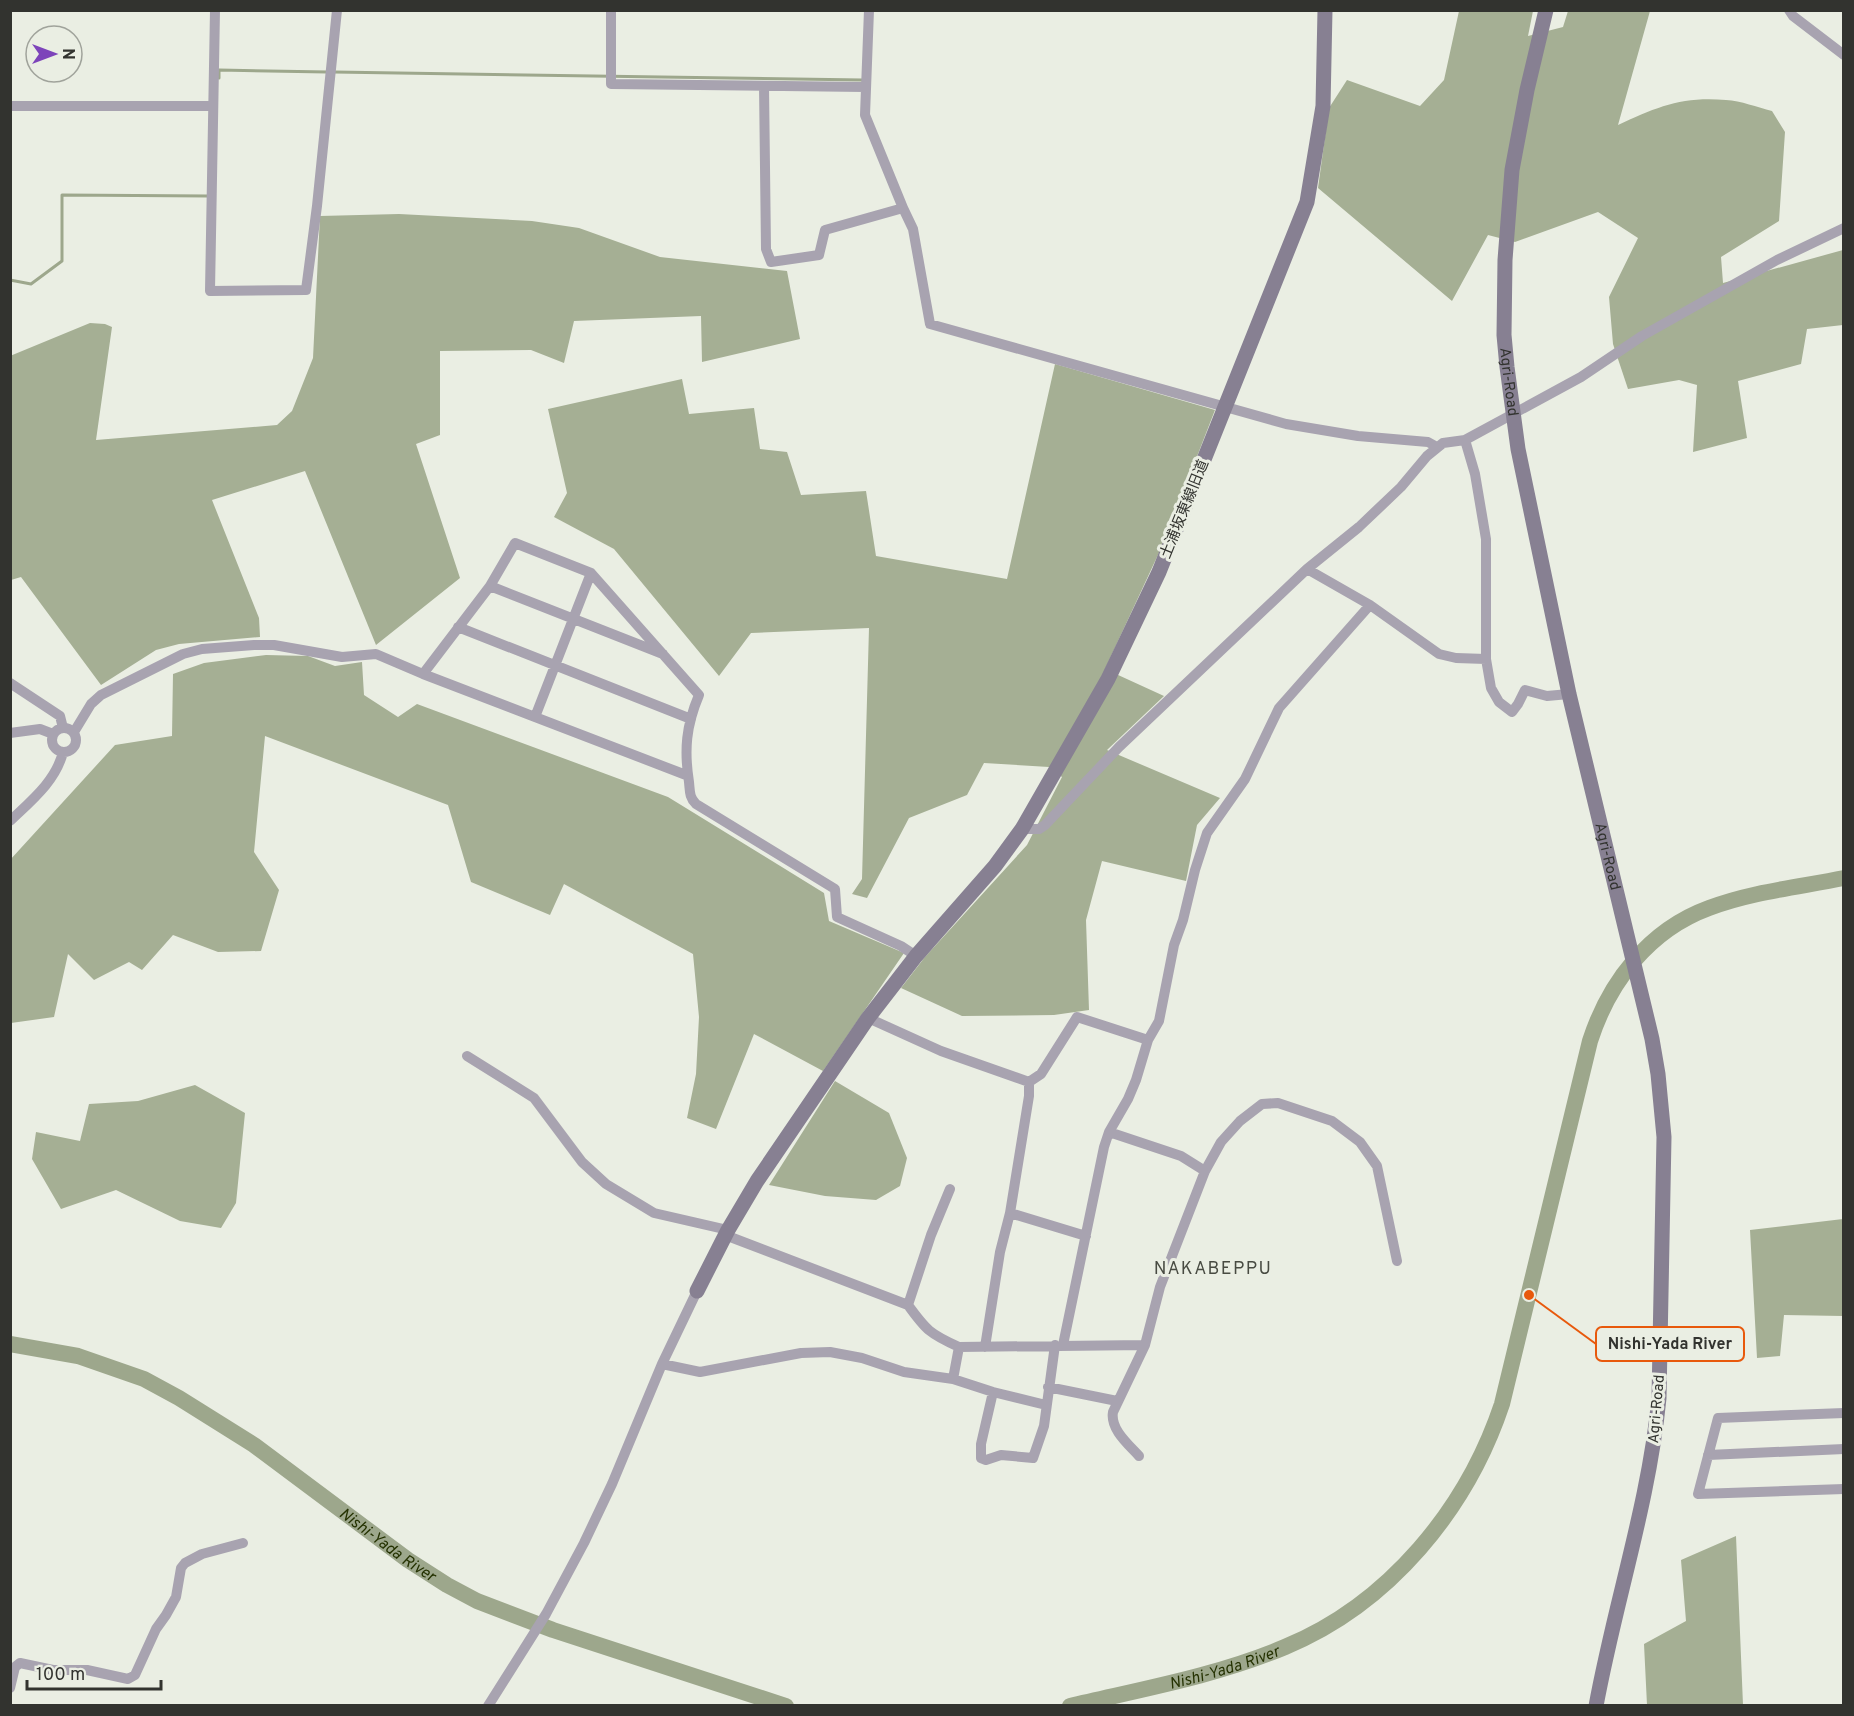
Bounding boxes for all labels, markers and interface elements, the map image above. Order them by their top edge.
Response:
north arrow [24,24,84,84]
text: N [57,48,77,60]
street label: Agri-Road [1494,347,1521,417]
street label: 土浦坂東線旧道 [1156,457,1214,562]
street label: Agri-Road [1589,821,1624,892]
district label: NAKABEPPU [1154,1258,1272,1281]
callout: Nishi-Yada River [1596,1327,1744,1361]
text: Nishi-Yada River [1608,1335,1733,1355]
street label: Agri-Road [1645,1374,1670,1444]
water label: Nishi-Yada River [335,1504,441,1588]
water label: Nishi-Yada River [1167,1642,1285,1695]
scale bar [27,1653,160,1691]
text: 100 m [36,1664,85,1687]

